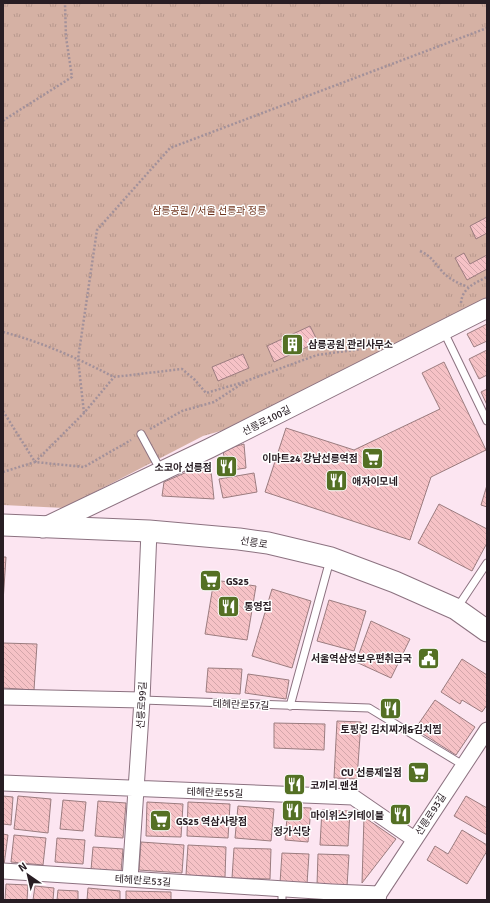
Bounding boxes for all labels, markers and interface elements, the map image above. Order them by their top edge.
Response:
park label: 삼릉공원 / 서울 선릉과 정릉 [152,205,266,217]
building icon: 삼릉공원 관리사무소 [280,331,306,357]
place label: 삼릉공원 관리사무소 [308,339,393,351]
street label: 선릉로100길 [240,404,293,438]
supermarket icon: 이마트24 강남선릉역점 [360,445,386,471]
place label: 이마트24 강남선릉역점 [262,453,358,465]
restaurant icon: 소코아 선릉점 [214,454,240,480]
place label: 소코아 선릉점 [155,462,212,474]
restaurant icon: 애자이모네 [324,468,350,494]
place label: 애자이모네 [352,476,398,488]
street label: 선릉로 [239,535,268,551]
supermarket icon: GS25 [198,568,224,594]
place label: GS25 [226,576,249,588]
restaurant icon: 통영집 [215,593,241,619]
place label: 통영집 [244,601,272,613]
public building icon: 서울역삼성보우편취급국 [415,645,441,671]
place label: 서울역삼성보우편취급국 [311,652,412,665]
street label: 선릉로99길 [135,681,149,729]
restaurant icon: 토핑킹 김치찌개&김치찜 [378,696,404,722]
street label: 테헤란로57길 [212,698,270,712]
place label: 토핑킹 김치찌개&김치찜 [341,724,441,736]
supermarket icon: CU 선릉제일점 [405,759,431,785]
place label: CU 선릉제일점 [341,767,402,779]
restaurant icon: 코끼리 맨션 [282,772,308,798]
place label: 코끼리 맨션 [310,780,358,792]
street label: 테헤란로55길 [186,786,244,800]
street label: 선릉로93길 [413,791,449,838]
restaurant icon: 정가식당 [279,798,305,824]
restaurant icon: 마이위스키테이블 [387,802,413,828]
supermarket icon: GS25 역삼사랑점 [147,808,173,834]
place label: 마이위스키테이블 [310,810,384,822]
place label: GS25 역삼사랑점 [176,816,247,828]
place label: 정가식당 [274,826,310,838]
north arrow [8,855,48,895]
text: N [16,860,29,875]
street label: 테헤란로53길 [114,873,172,889]

